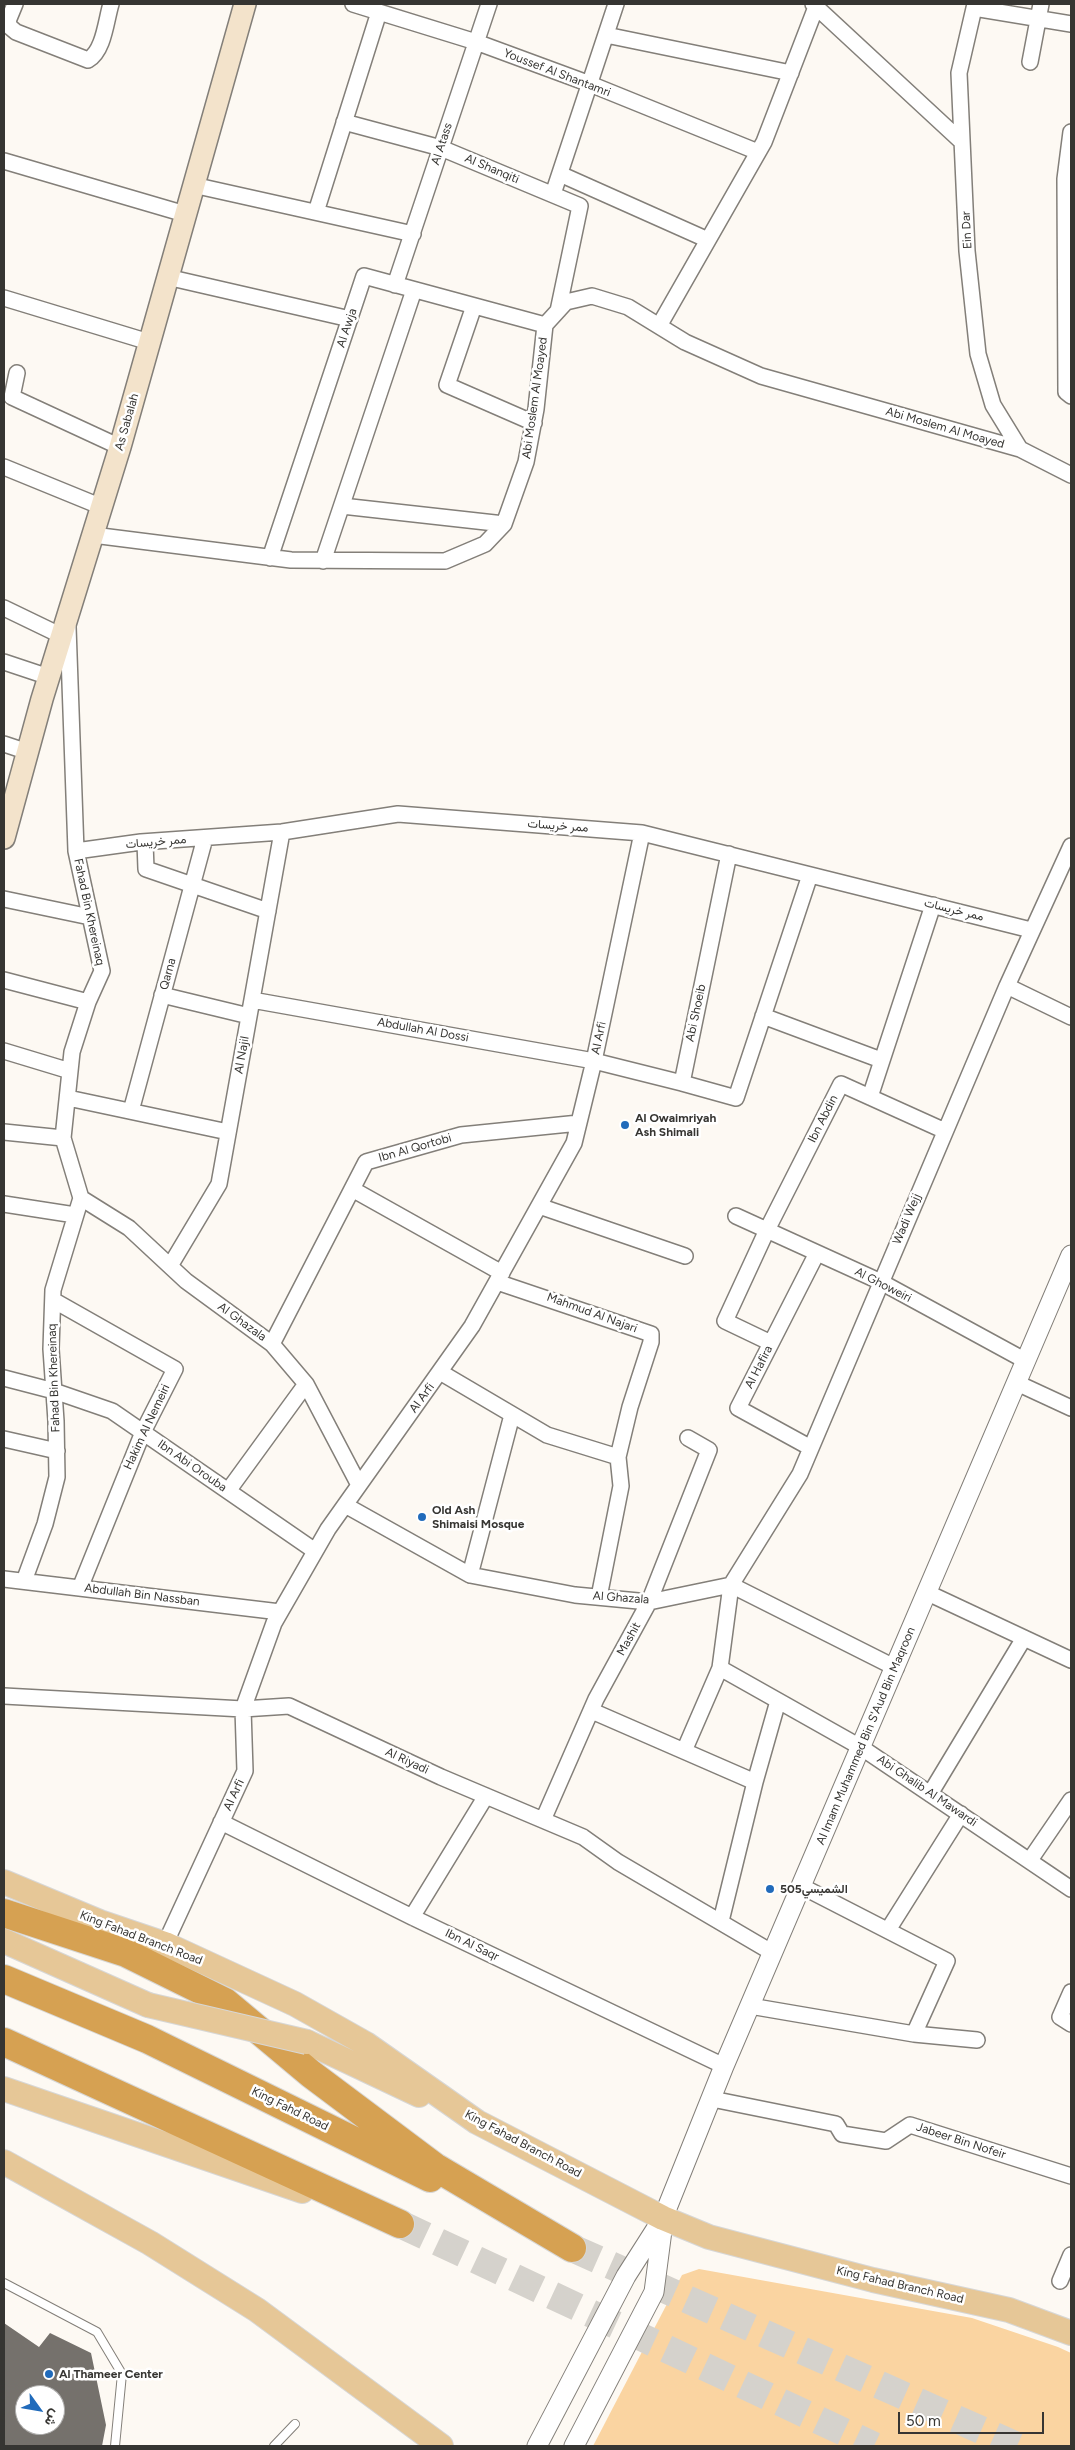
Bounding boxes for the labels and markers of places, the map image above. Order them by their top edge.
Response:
place label: Al Owaimriyah Ash Shimali [635,1111,716,1139]
marker: Al Owaimriyah Ash Shimali [619,1119,631,1131]
place label: Old Ash Shimaisi Mosque [432,1503,524,1531]
marker: Old Ash Shimaisi Mosque [416,1511,428,1523]
place label: الشميسي505 [780,1882,848,1896]
marker: الشميسي505 [764,1883,776,1895]
place label: Al Thameer Center [59,2367,163,2381]
marker: Al Thameer Center [43,2368,55,2380]

